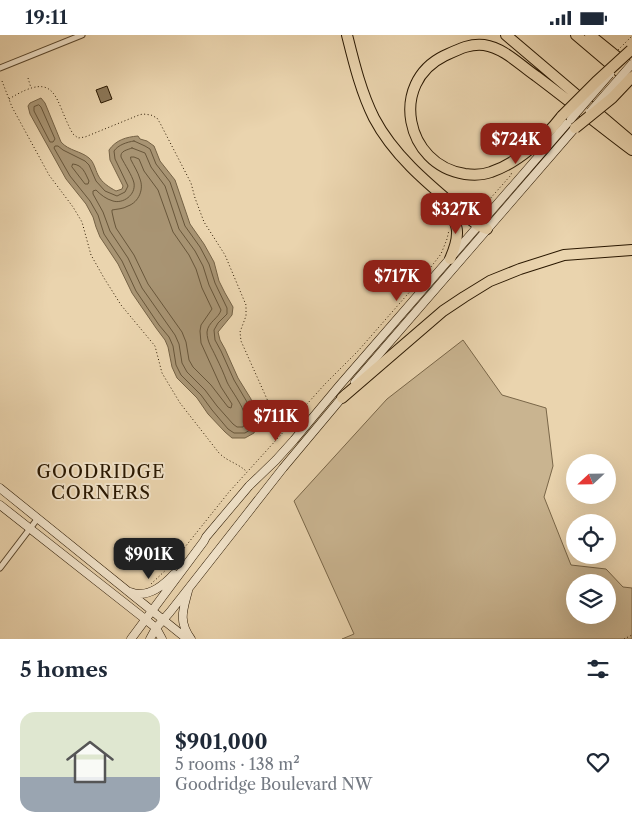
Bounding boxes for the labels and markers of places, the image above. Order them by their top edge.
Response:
pin: $724K [481,123,551,165]
pin: $327K [421,193,491,235]
pin: $717K [362,259,432,302]
pin: $711K [241,399,311,442]
pin: $901K [114,537,184,580]

